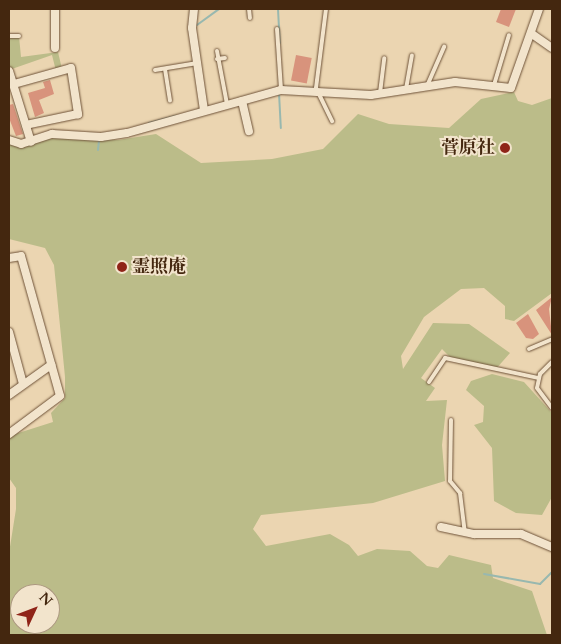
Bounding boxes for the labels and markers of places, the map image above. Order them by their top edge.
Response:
place label: 菅原社 [441,137,495,159]
marker: 菅原社 [499,142,511,154]
place label: 霊照庵 [132,256,186,278]
marker: 霊照庵 [116,261,128,273]

